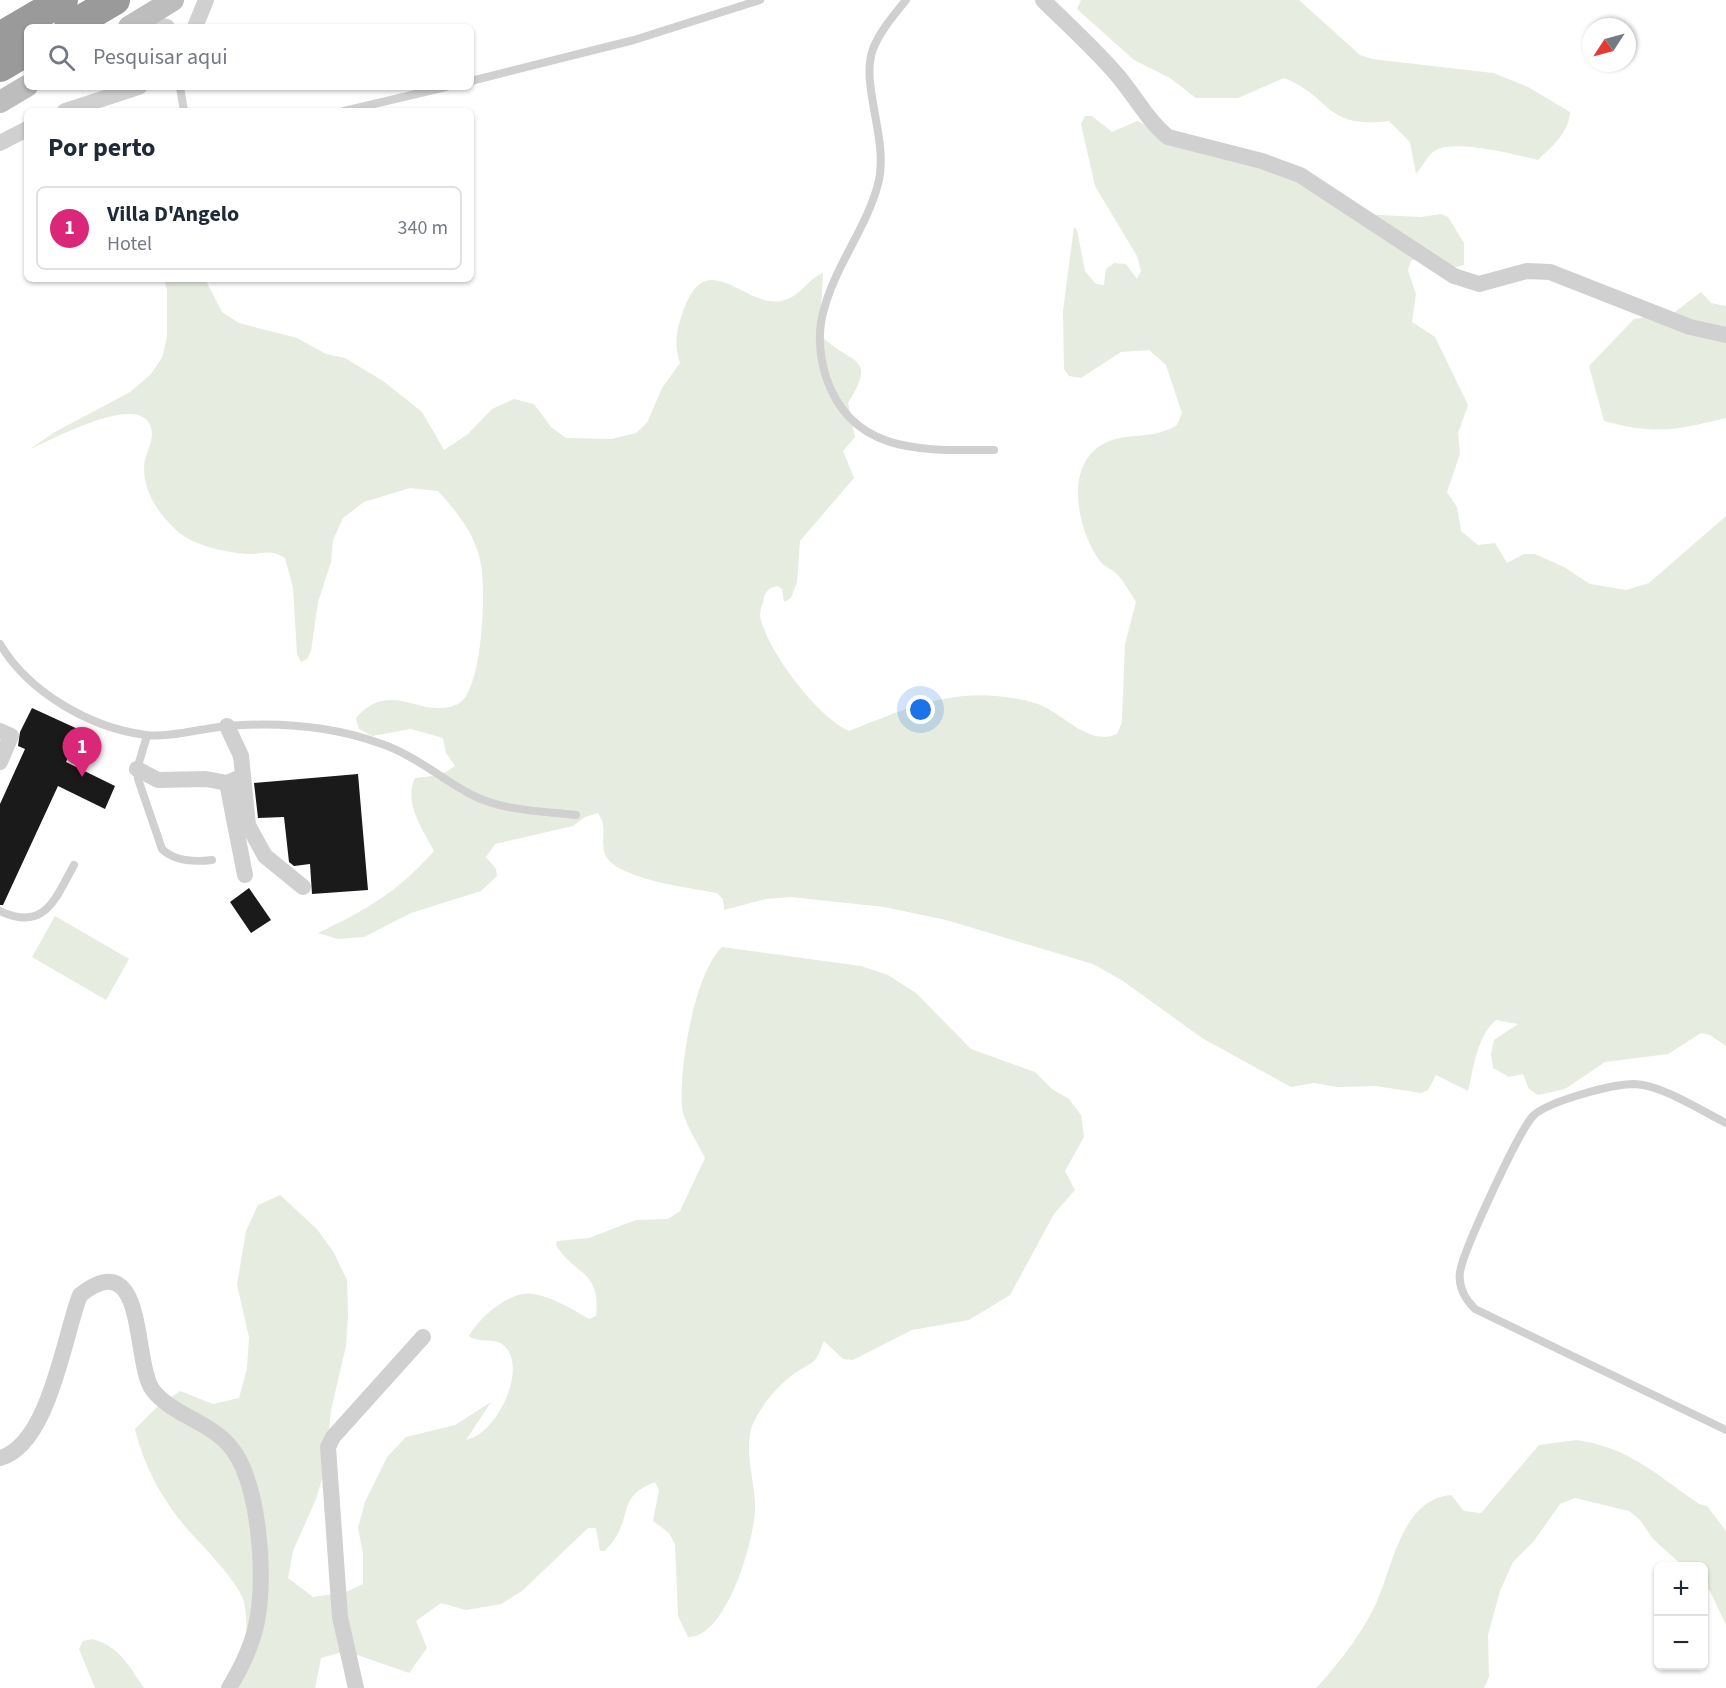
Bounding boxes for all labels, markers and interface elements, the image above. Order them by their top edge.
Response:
north arrow [1582,18,1636,72]
search box [24,24,474,90]
icon: search [45,41,78,74]
text: Pesquisar aqui [93,41,228,73]
text: Por perto [48,129,156,166]
text: Villa D'Angelo [107,198,239,230]
text: 1 [64,214,75,242]
text: 340 m [398,214,448,242]
text: Hotel [107,230,152,258]
your location [906,695,935,724]
pin: 1 [62,728,101,777]
map controls [1654,1562,1708,1670]
button: + [1654,1562,1708,1616]
button: − [1654,1616,1708,1670]

